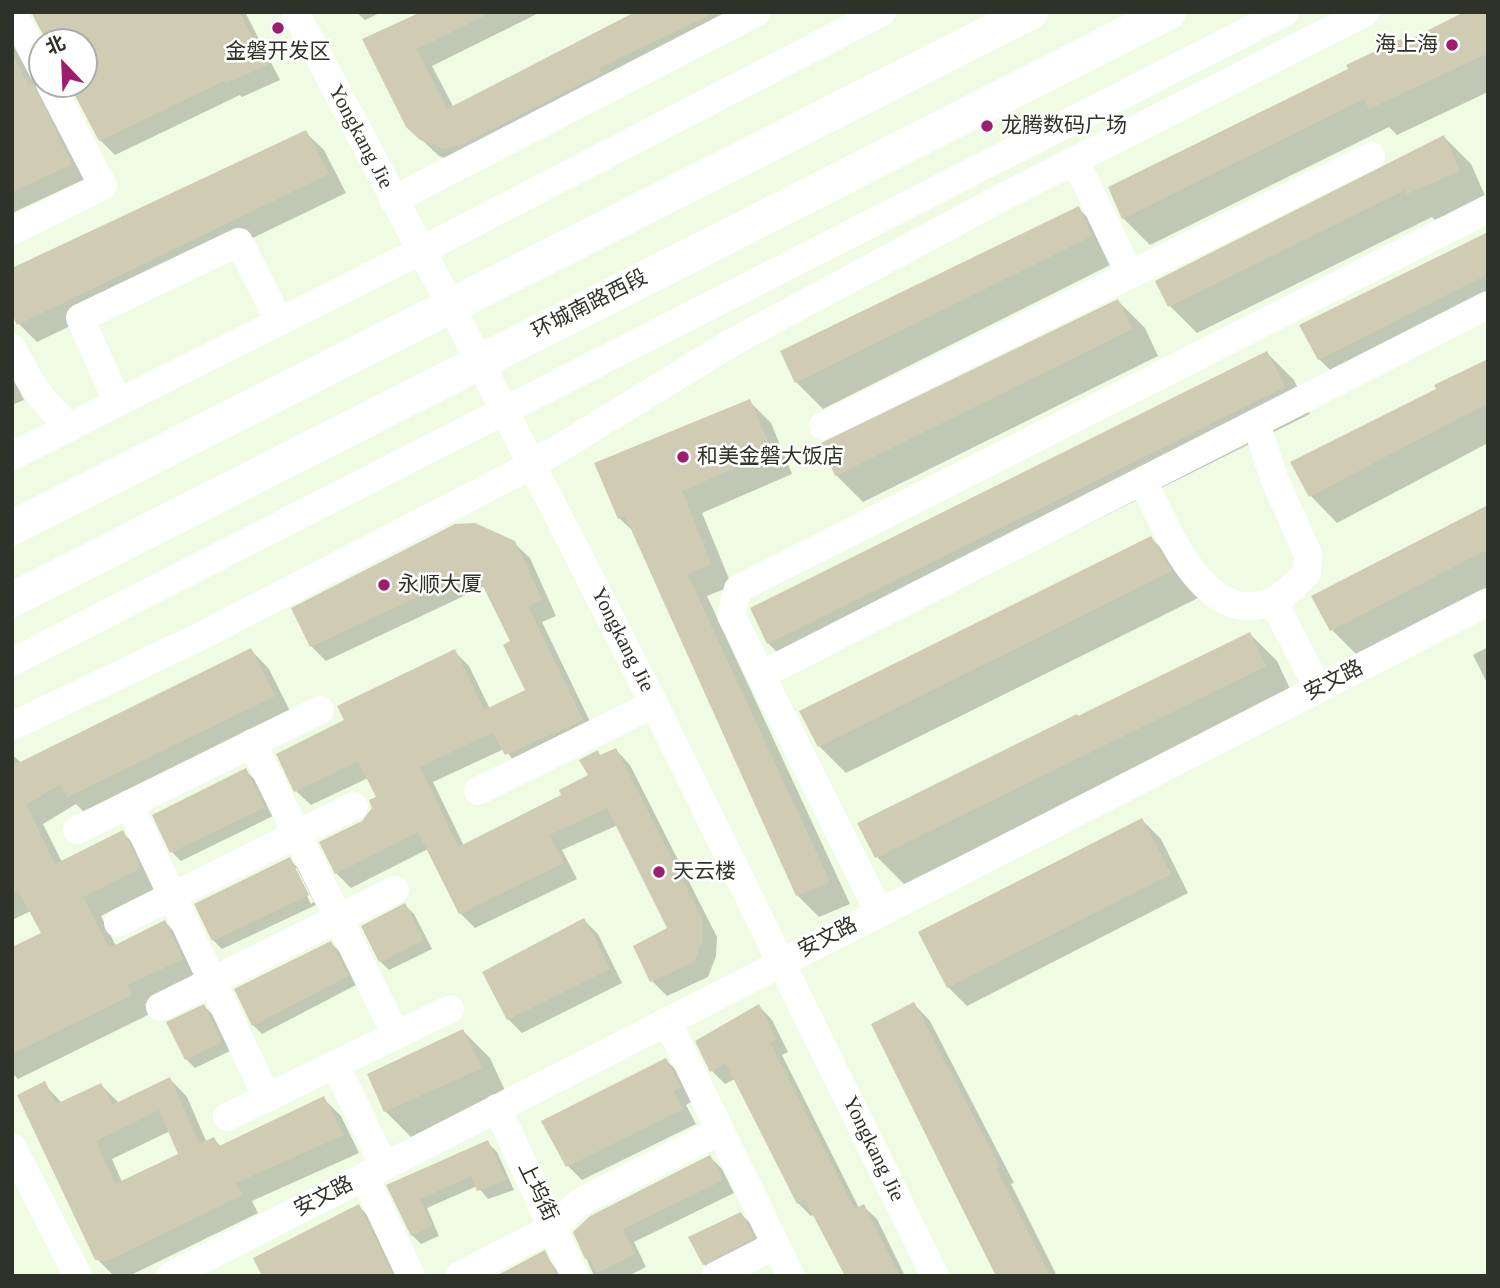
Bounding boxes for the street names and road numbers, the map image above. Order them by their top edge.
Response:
street label: Yongkang Jie [322,81,398,193]
street label: 环城南路西段 [528,265,652,345]
street label: Yongkang Jie [585,584,659,696]
street label: 安文路 [1300,655,1368,707]
street label: 安文路 [794,912,862,964]
street label: Yongkang Jie [837,1092,909,1206]
street label: 上坞街 [512,1158,562,1226]
street label: 安文路 [290,1171,358,1223]

